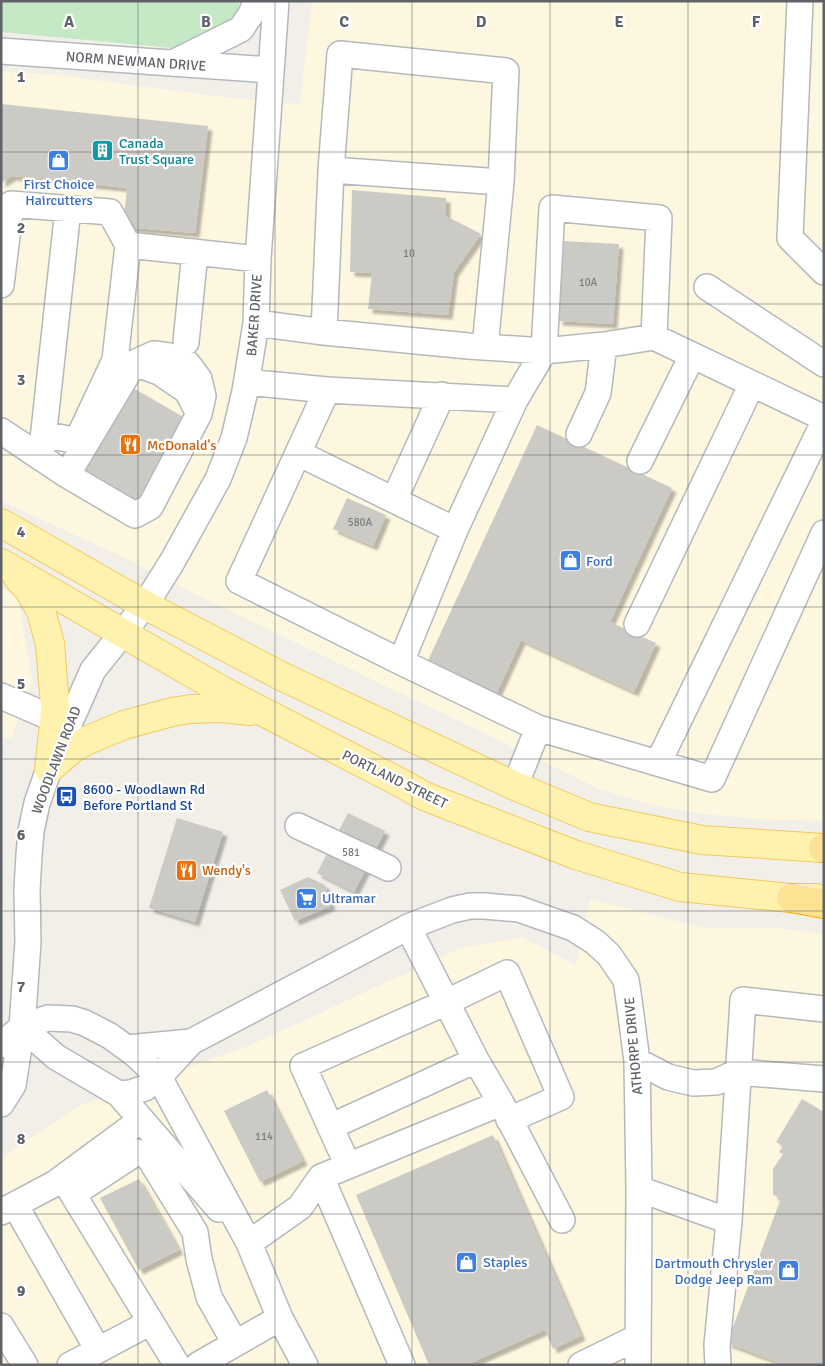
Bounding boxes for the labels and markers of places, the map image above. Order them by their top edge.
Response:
place label: Canada Trust Square [119,135,194,168]
building icon: Canada Trust Square [91,139,115,163]
shop icon: First Choice Haircutters [47,149,71,173]
place label: First Choice Haircutters [23,176,95,209]
restaurant icon: McDonald's [119,433,143,457]
place label: McDonald's [147,437,216,454]
shop icon: Ford [558,549,582,573]
place label: Ford [586,553,613,570]
place label: 8600 - Woodlawn Rd Before Portland St [83,781,205,814]
bus stop icon: 8600 - Woodlawn Rd Before Portland St [55,785,79,809]
restaurant icon: Wendy's [174,858,198,882]
place label: Wendy's [202,862,251,879]
supermarket icon: Ultramar [294,886,318,910]
place label: Ultramar [322,890,377,907]
shop icon: Staples [455,1250,479,1274]
place label: Staples [483,1254,527,1271]
place label: Dartmouth Chrysler Dodge Jeep Ram [655,1255,774,1288]
shop icon: Dartmouth Chrysler Dodge Jeep Ram [777,1259,801,1283]

